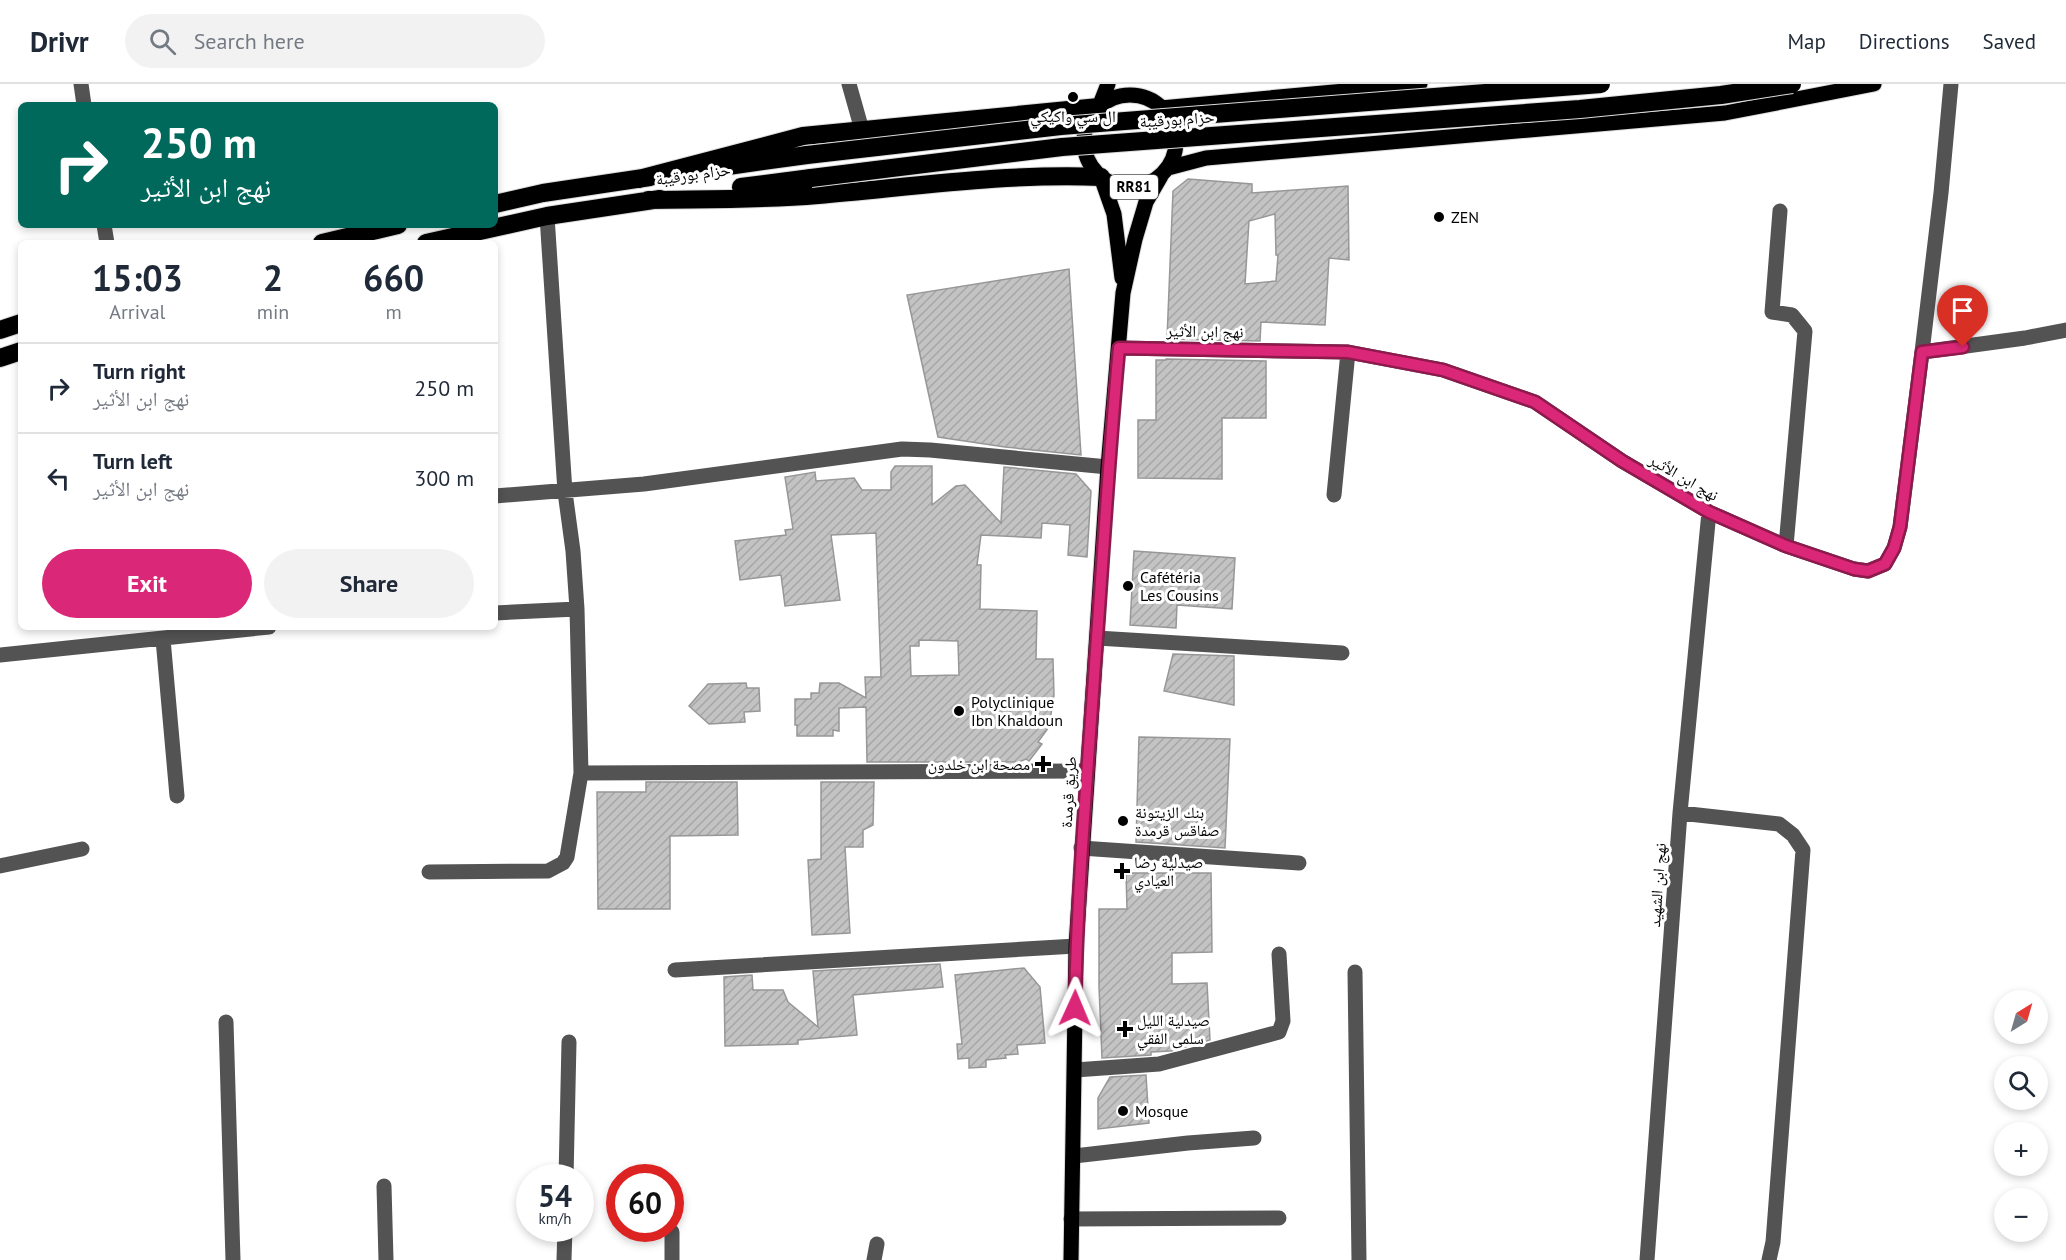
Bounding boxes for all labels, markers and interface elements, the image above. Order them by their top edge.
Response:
search box [125,14,545,68]
text: Drivr [30,23,89,60]
icon: search [146,25,179,58]
text: Search here [194,27,305,55]
text: Map [1787,28,1826,55]
text: Directions [1859,28,1950,55]
text: Saved [1983,28,2036,55]
marker: ال سي واكيكي [1066,90,1080,104]
place label: ال سي واكيكي [1030,106,1116,129]
street label: حزام بورقيبة [1139,106,1215,133]
text: 250 m [141,115,257,170]
icon: right [42,126,120,204]
street label: حزام بورقيبة [654,159,732,190]
text: نهج ابن الأثير [141,170,271,204]
road number: RR81 [1110,175,1158,199]
place label: ZEN [1451,207,1479,227]
marker: ZEN [1432,210,1446,224]
text: 15:03 [92,254,183,301]
text: 2 [263,254,283,301]
text: 660 [363,254,424,301]
pin [1937,285,1988,347]
icon: arrive [1946,294,1979,327]
text: Arrival [109,299,165,325]
text: min [257,299,289,325]
text: m [386,299,402,325]
street label: نهج ابن الأثير [1165,320,1244,343]
text: Turn right [93,357,185,385]
icon: right [42,372,75,405]
text: 250 m [414,374,474,402]
text: نهج ابن الأثير [93,386,189,412]
text: Turn left [93,447,173,475]
street label: نهج ابن الأثير [1644,449,1722,506]
icon: left [42,462,75,495]
text: 300 m [414,464,474,492]
text: نهج ابن الأثير [93,476,189,502]
button: Exit [42,549,252,618]
button: Share [264,549,474,618]
place label: Cafétéria Les Cousins [1140,567,1219,605]
marker: Cafétéria Les Cousins [1121,579,1135,593]
place label: Polyclinique Ibn Khaldoun [971,692,1063,730]
marker: Polyclinique Ibn Khaldoun [952,704,966,718]
place label: مصحة ابن خلدون [928,754,1030,775]
marker: مصحة ابن خلدون [1034,755,1052,773]
street label: طريق قرمدة [1056,756,1081,829]
place label: بنك الزيتونة صفاقس قرمدة [1135,802,1220,841]
marker: بنك الزيتونة صفاقس قرمدة [1116,814,1130,828]
street label: نهج ابن الشهيد [1644,842,1671,928]
place label: صيدلية رضا العيادي [1134,852,1203,893]
marker: صيدلية رضا العيادي [1115,864,1129,878]
position arrow [1043,976,1107,1040]
north arrow [1994,990,2048,1044]
map controls [1994,990,2048,1242]
place label: صيدلية الليل سلمى الفقي [1137,1010,1210,1051]
marker: صيدلية الليل سلمى الفقي [1118,1022,1132,1036]
button: search [1994,1056,2048,1110]
place label: Mosque [1135,1101,1188,1121]
marker: Mosque [1116,1104,1130,1118]
button: + [1994,1122,2048,1176]
speed limit sign: 60 [606,1164,684,1242]
text: 54 [538,1176,572,1215]
button: − [1994,1188,2048,1242]
text: km/h [539,1209,571,1228]

